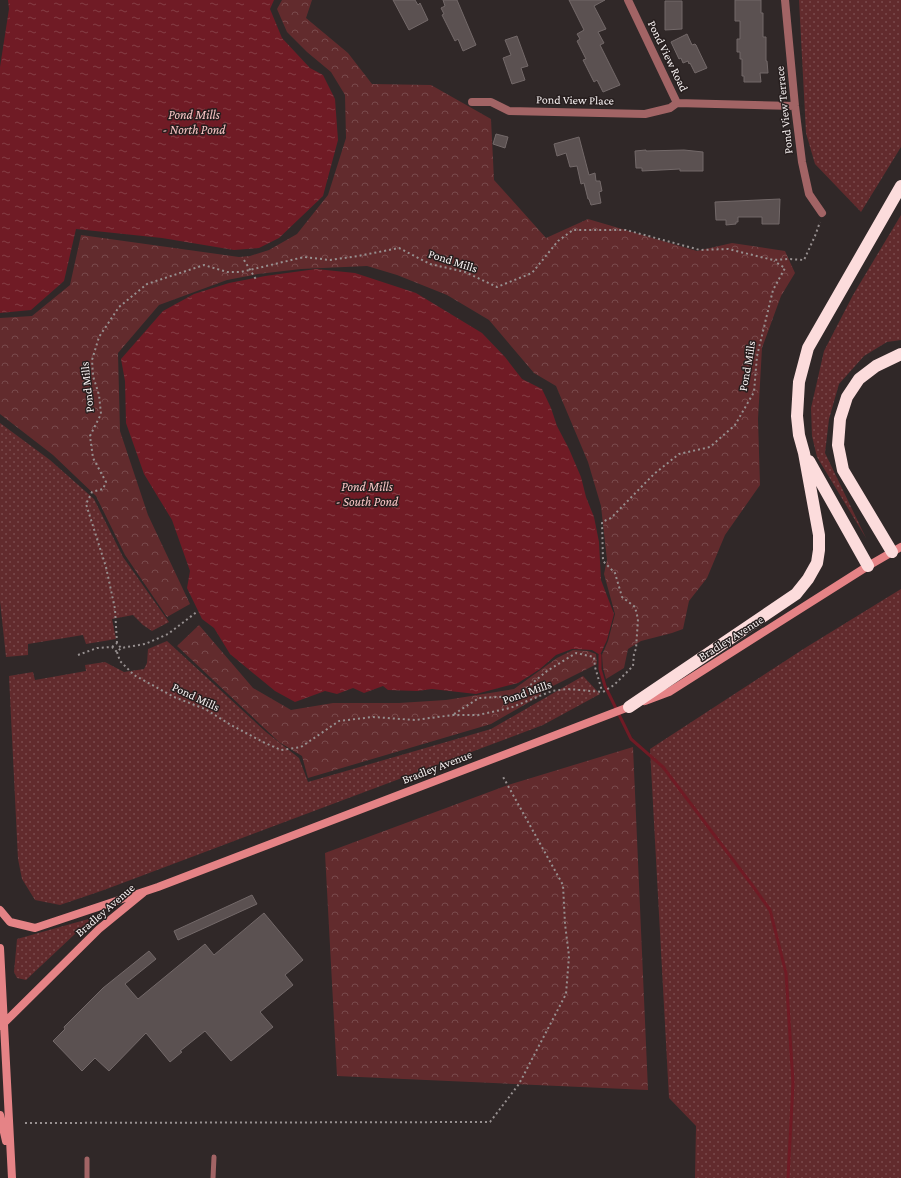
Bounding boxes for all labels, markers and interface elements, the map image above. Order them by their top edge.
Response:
street label: Pond View Road [645,18,692,94]
street label: Pond View Terrace [772,65,796,155]
street label: Pond View Place [536,92,614,108]
water label: Pond Mills - North Pond [163,107,226,137]
street label: Pond Mills [427,246,480,276]
street label: Pond Mills [736,339,758,392]
street label: Pond Mills [77,361,97,413]
water label: Pond Mills - South Pond [336,479,399,509]
street label: Bradley Avenue [696,612,766,664]
street label: Pond Mills [501,677,554,707]
street label: Pond Mills [170,680,222,714]
street label: Bradley Avenue [400,747,474,787]
street label: Bradley Avenue [72,880,138,940]

